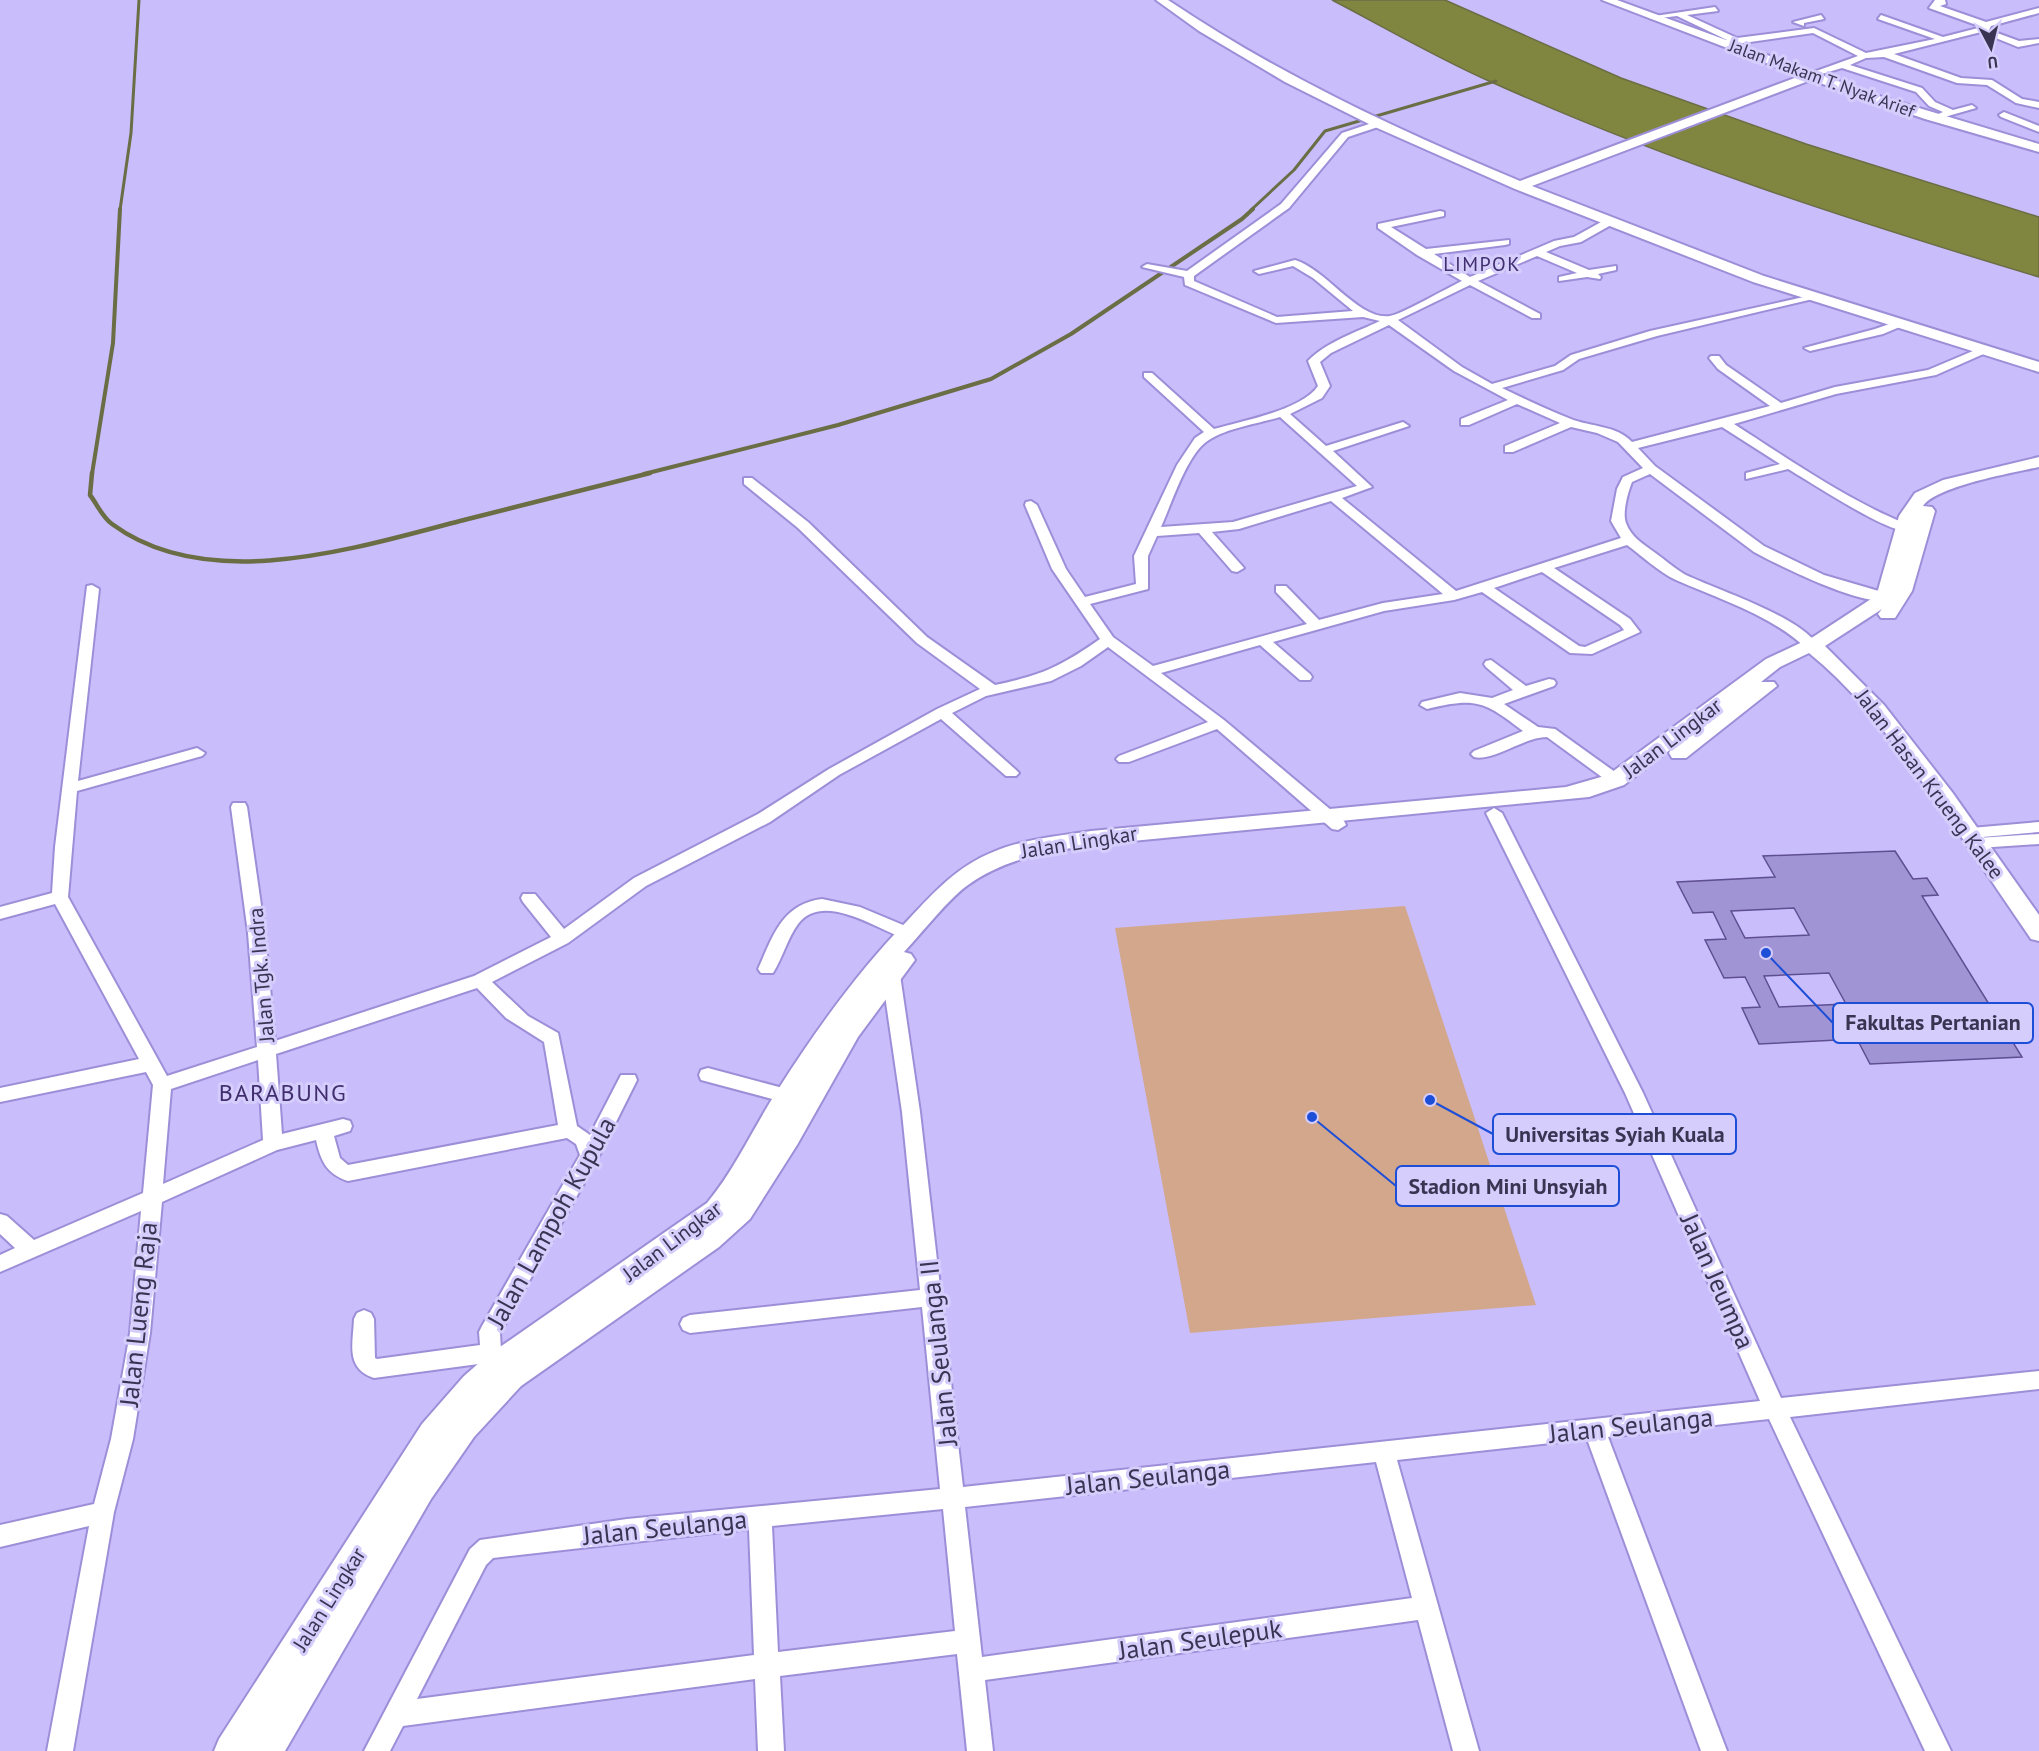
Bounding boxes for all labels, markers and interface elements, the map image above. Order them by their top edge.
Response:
north arrow [1961,18,2021,78]
street label: Jalan Makam T. Nyak Arief [1725,33,1919,123]
text: U [1987,52,1999,73]
district label: LIMPOK [1443,251,1521,277]
street label: Jalan Hasan Krueng Kalee [1849,683,2010,884]
street label: Jalan Lingkar [1616,692,1727,785]
street label: Jalan Lingkar [1018,820,1139,865]
street label: Jalan Tgk. Indra [242,907,280,1044]
callout: Fakultas Pertanian [1833,1003,2033,1043]
text: Fakultas Pertanian [1845,1008,2021,1036]
district label: BARABUNG [219,1077,347,1108]
street label: Jalan Lampoh Kupula [479,1111,623,1334]
callout: Universitas Syiah Kuala [1493,1114,1736,1154]
text: Universitas Syiah Kuala [1505,1120,1725,1148]
callout: Stadion Mini Unsyiah [1396,1166,1619,1206]
text: Stadion Mini Unsyiah [1409,1172,1607,1200]
street label: Jalan Lingkar [616,1195,727,1288]
street label: Jalan Jeumpa [1673,1207,1763,1354]
street label: Jalan Lueng Raja [112,1220,164,1409]
street label: Jalan Seulanga II [912,1258,964,1449]
street label: Jalan Seulanga [1546,1400,1715,1450]
street label: Jalan Seulanga [1063,1452,1232,1502]
street label: Jalan Seulanga [580,1502,749,1552]
street label: Jalan Lingkar [286,1542,371,1657]
street label: Jalan Seulepuk [1115,1611,1284,1667]

